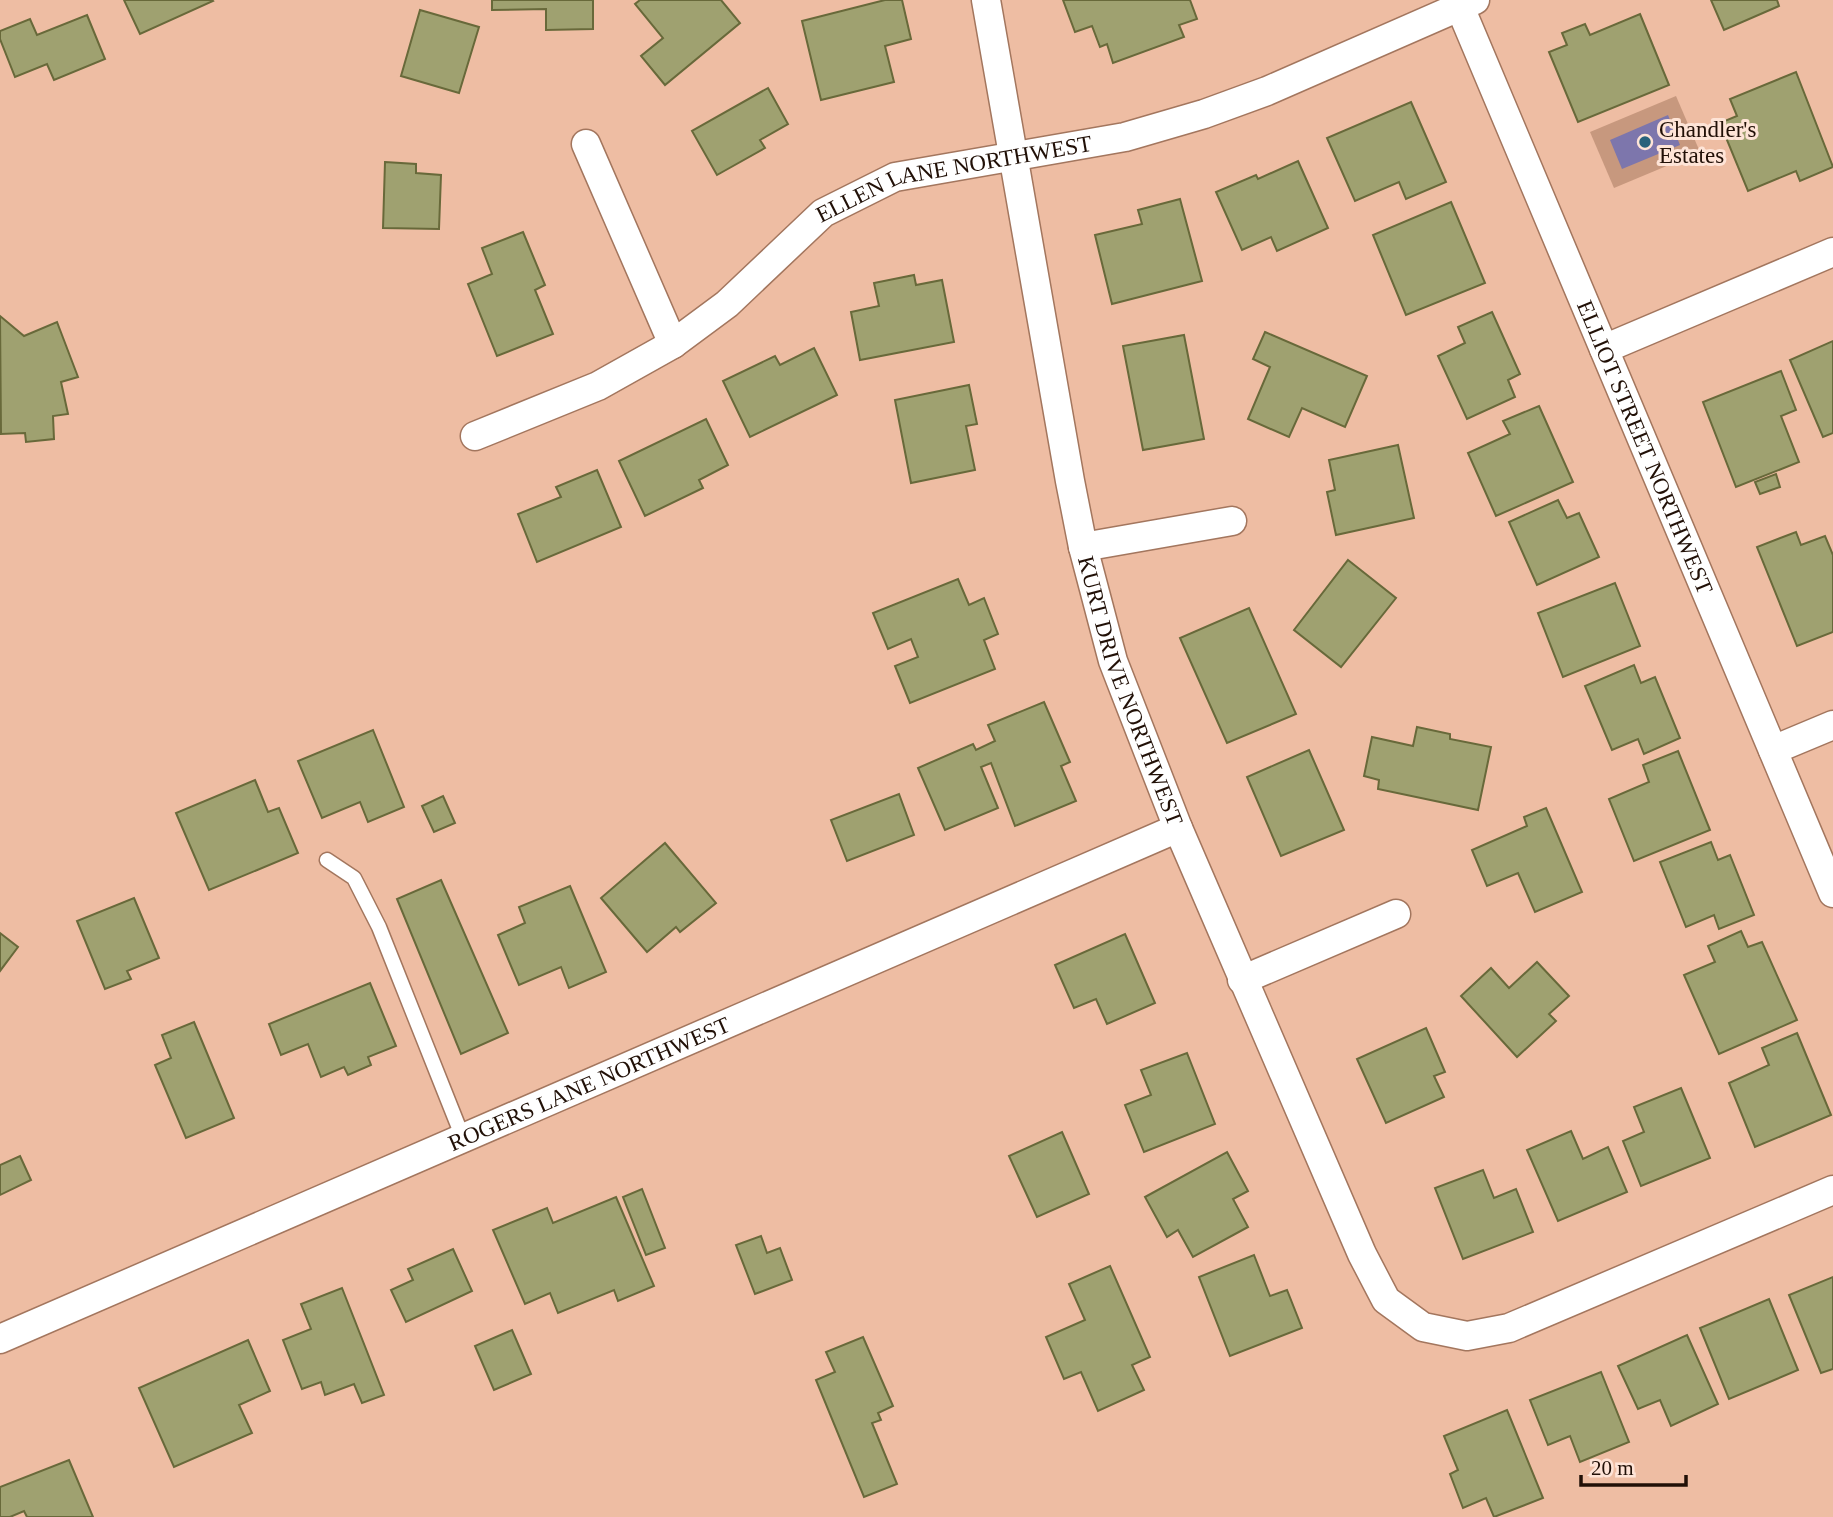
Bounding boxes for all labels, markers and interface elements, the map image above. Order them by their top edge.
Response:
place label: Chandler's Estates [1659,117,1756,168]
street label: ELLEN LANE NORTHWEST [812,131,1094,227]
marker: Chandler's Estates [1637,134,1653,150]
street label: ELLIOT STREET NORTHWEST [1572,296,1718,598]
street label: KURT DRIVE NORTHWEST [1073,553,1188,829]
street label: ROGERS LANE NORTHWEST [444,1012,733,1156]
scale bar [1581,1444,1686,1488]
text: 20 m [1591,1456,1634,1480]

